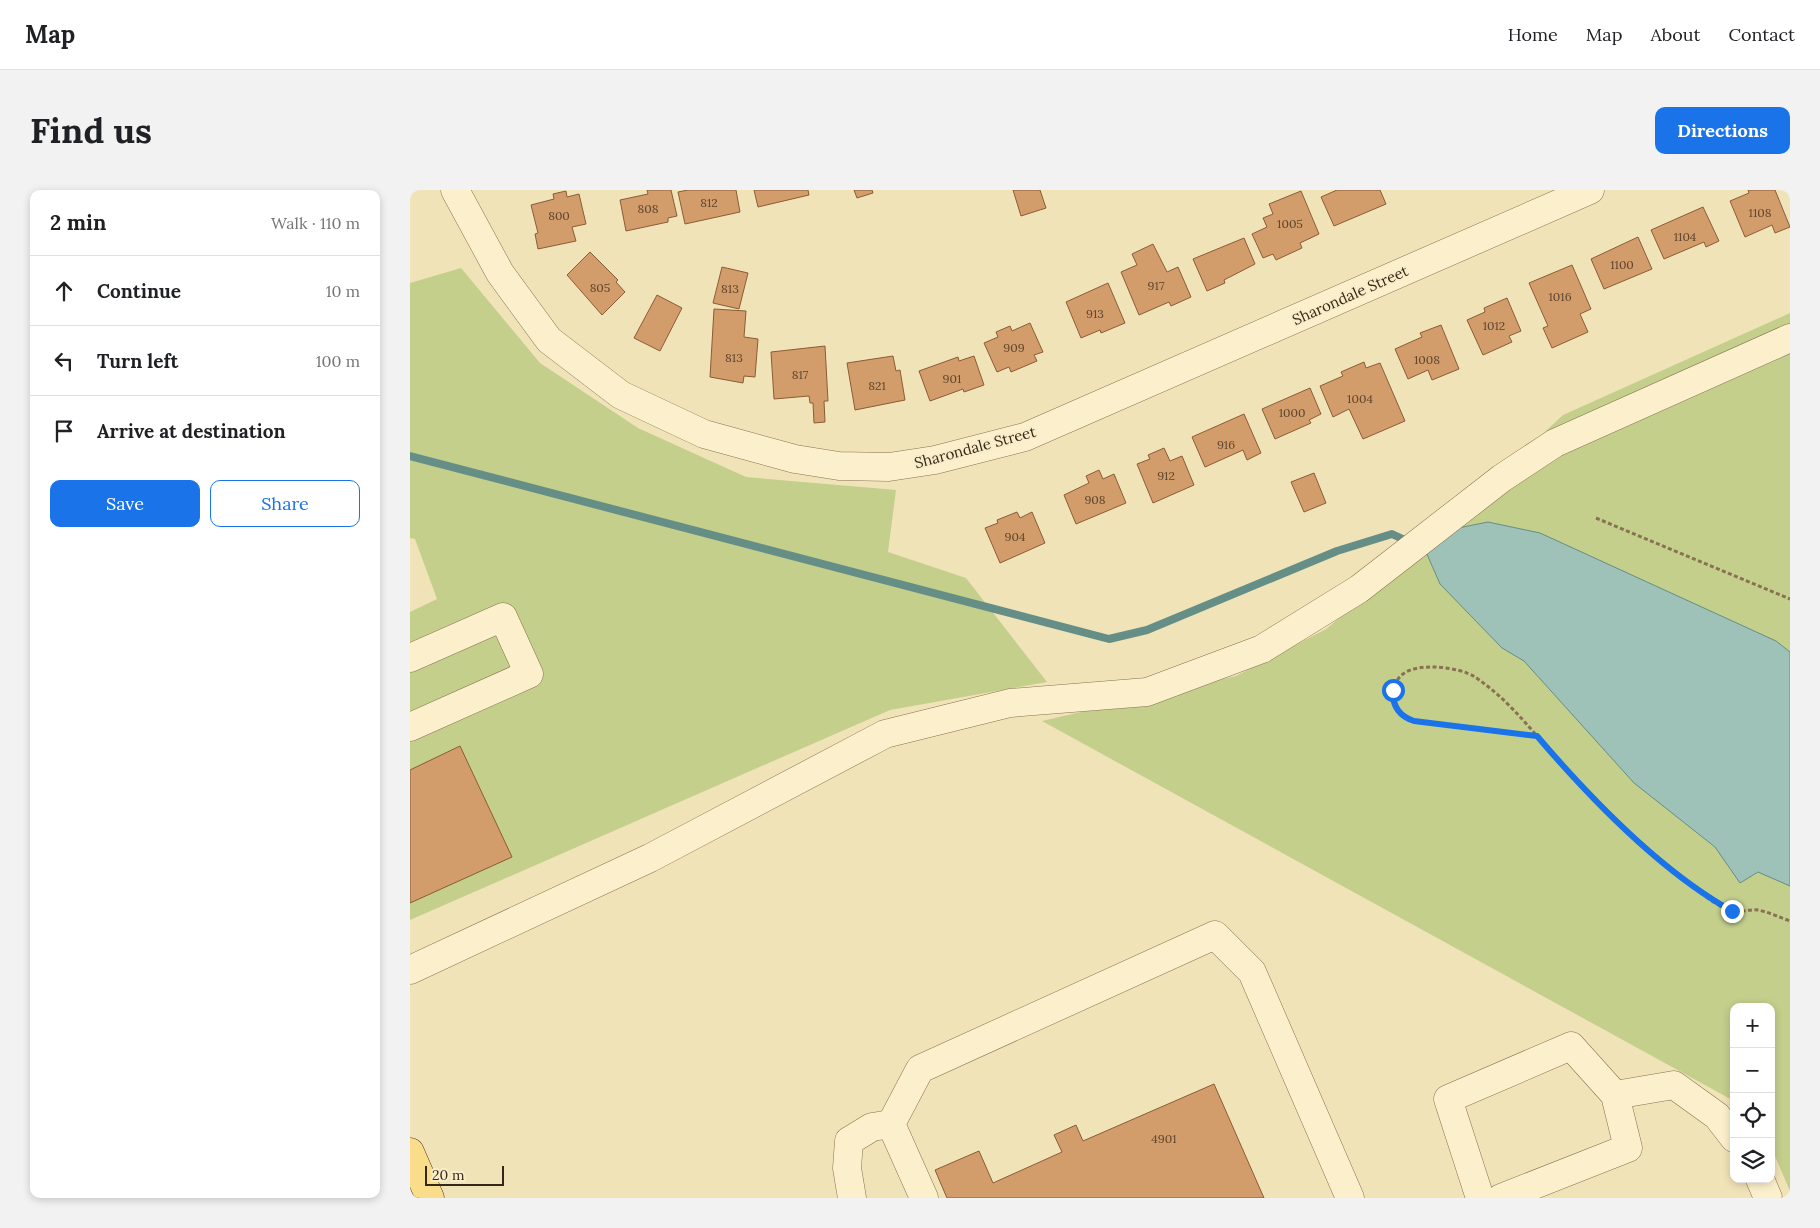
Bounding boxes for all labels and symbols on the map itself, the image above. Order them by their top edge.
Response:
house number: 812 [700,195,718,210]
house number: 808 [638,201,659,216]
house number: 1108 [1749,205,1772,220]
house number: 800 [548,208,570,223]
house number: 1005 [1277,216,1303,231]
house number: 1104 [1674,229,1697,244]
house number: 1100 [1610,257,1634,272]
street label: Sharondale Street [1289,261,1411,329]
house number: 917 [1148,278,1165,293]
house number: 805 [590,280,610,295]
house number: 813 [721,281,739,296]
house number: 1016 [1548,289,1572,304]
house number: 913 [1086,306,1104,321]
house number: 1012 [1483,318,1505,333]
house number: 909 [1003,340,1025,355]
house number: 813 [725,350,743,365]
house number: 1008 [1414,352,1440,367]
house number: 817 [792,367,809,382]
house number: 901 [943,371,961,386]
house number: 821 [868,378,886,393]
house number: 1004 [1347,391,1373,406]
house number: 1000 [1279,405,1305,420]
street label: Sharondale Street [912,422,1038,472]
house number: 916 [1217,437,1235,452]
house number: 912 [1157,468,1175,483]
house number: 908 [1084,492,1106,507]
house number: 904 [1005,529,1026,544]
route start [1382,679,1405,702]
route end [1721,900,1744,923]
house number: 4901 [1151,1131,1177,1146]
scale bar [425,1163,504,1186]

